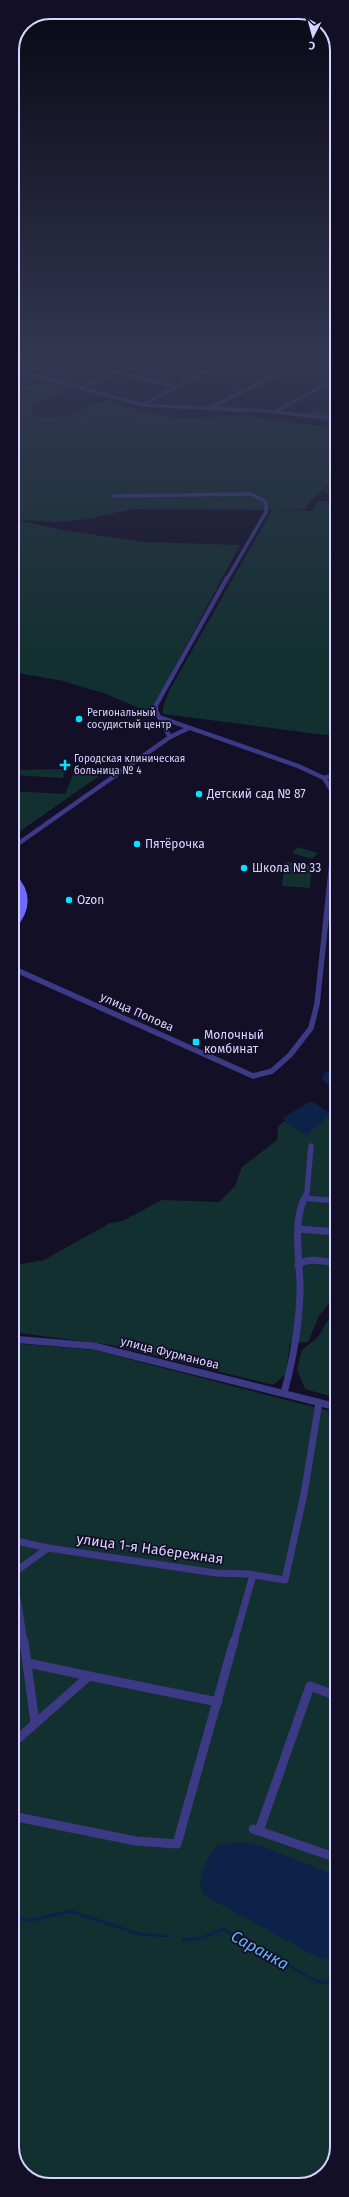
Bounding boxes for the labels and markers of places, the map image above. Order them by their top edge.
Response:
place label: Региональный сосудистый центр [87,707,172,731]
marker: Региональный сосудистый центр [74,714,84,724]
place label: Городская клиническая больница № 4 [74,753,185,777]
marker: Городская клиническая больница № 4 [59,759,71,771]
place label: Детский сад № 87 [206,787,306,801]
marker: Детский сад № 87 [194,789,204,799]
place label: Пятёрочка [145,837,205,851]
marker: Пятёрочка [132,839,142,849]
place label: Школа № 33 [252,861,321,875]
marker: Школа № 33 [239,863,249,873]
place label: Ozon [77,893,104,907]
marker: Ozon [64,895,74,905]
place label: Молочный комбинат [204,1028,264,1056]
marker: Молочный комбинат [191,1037,201,1047]

